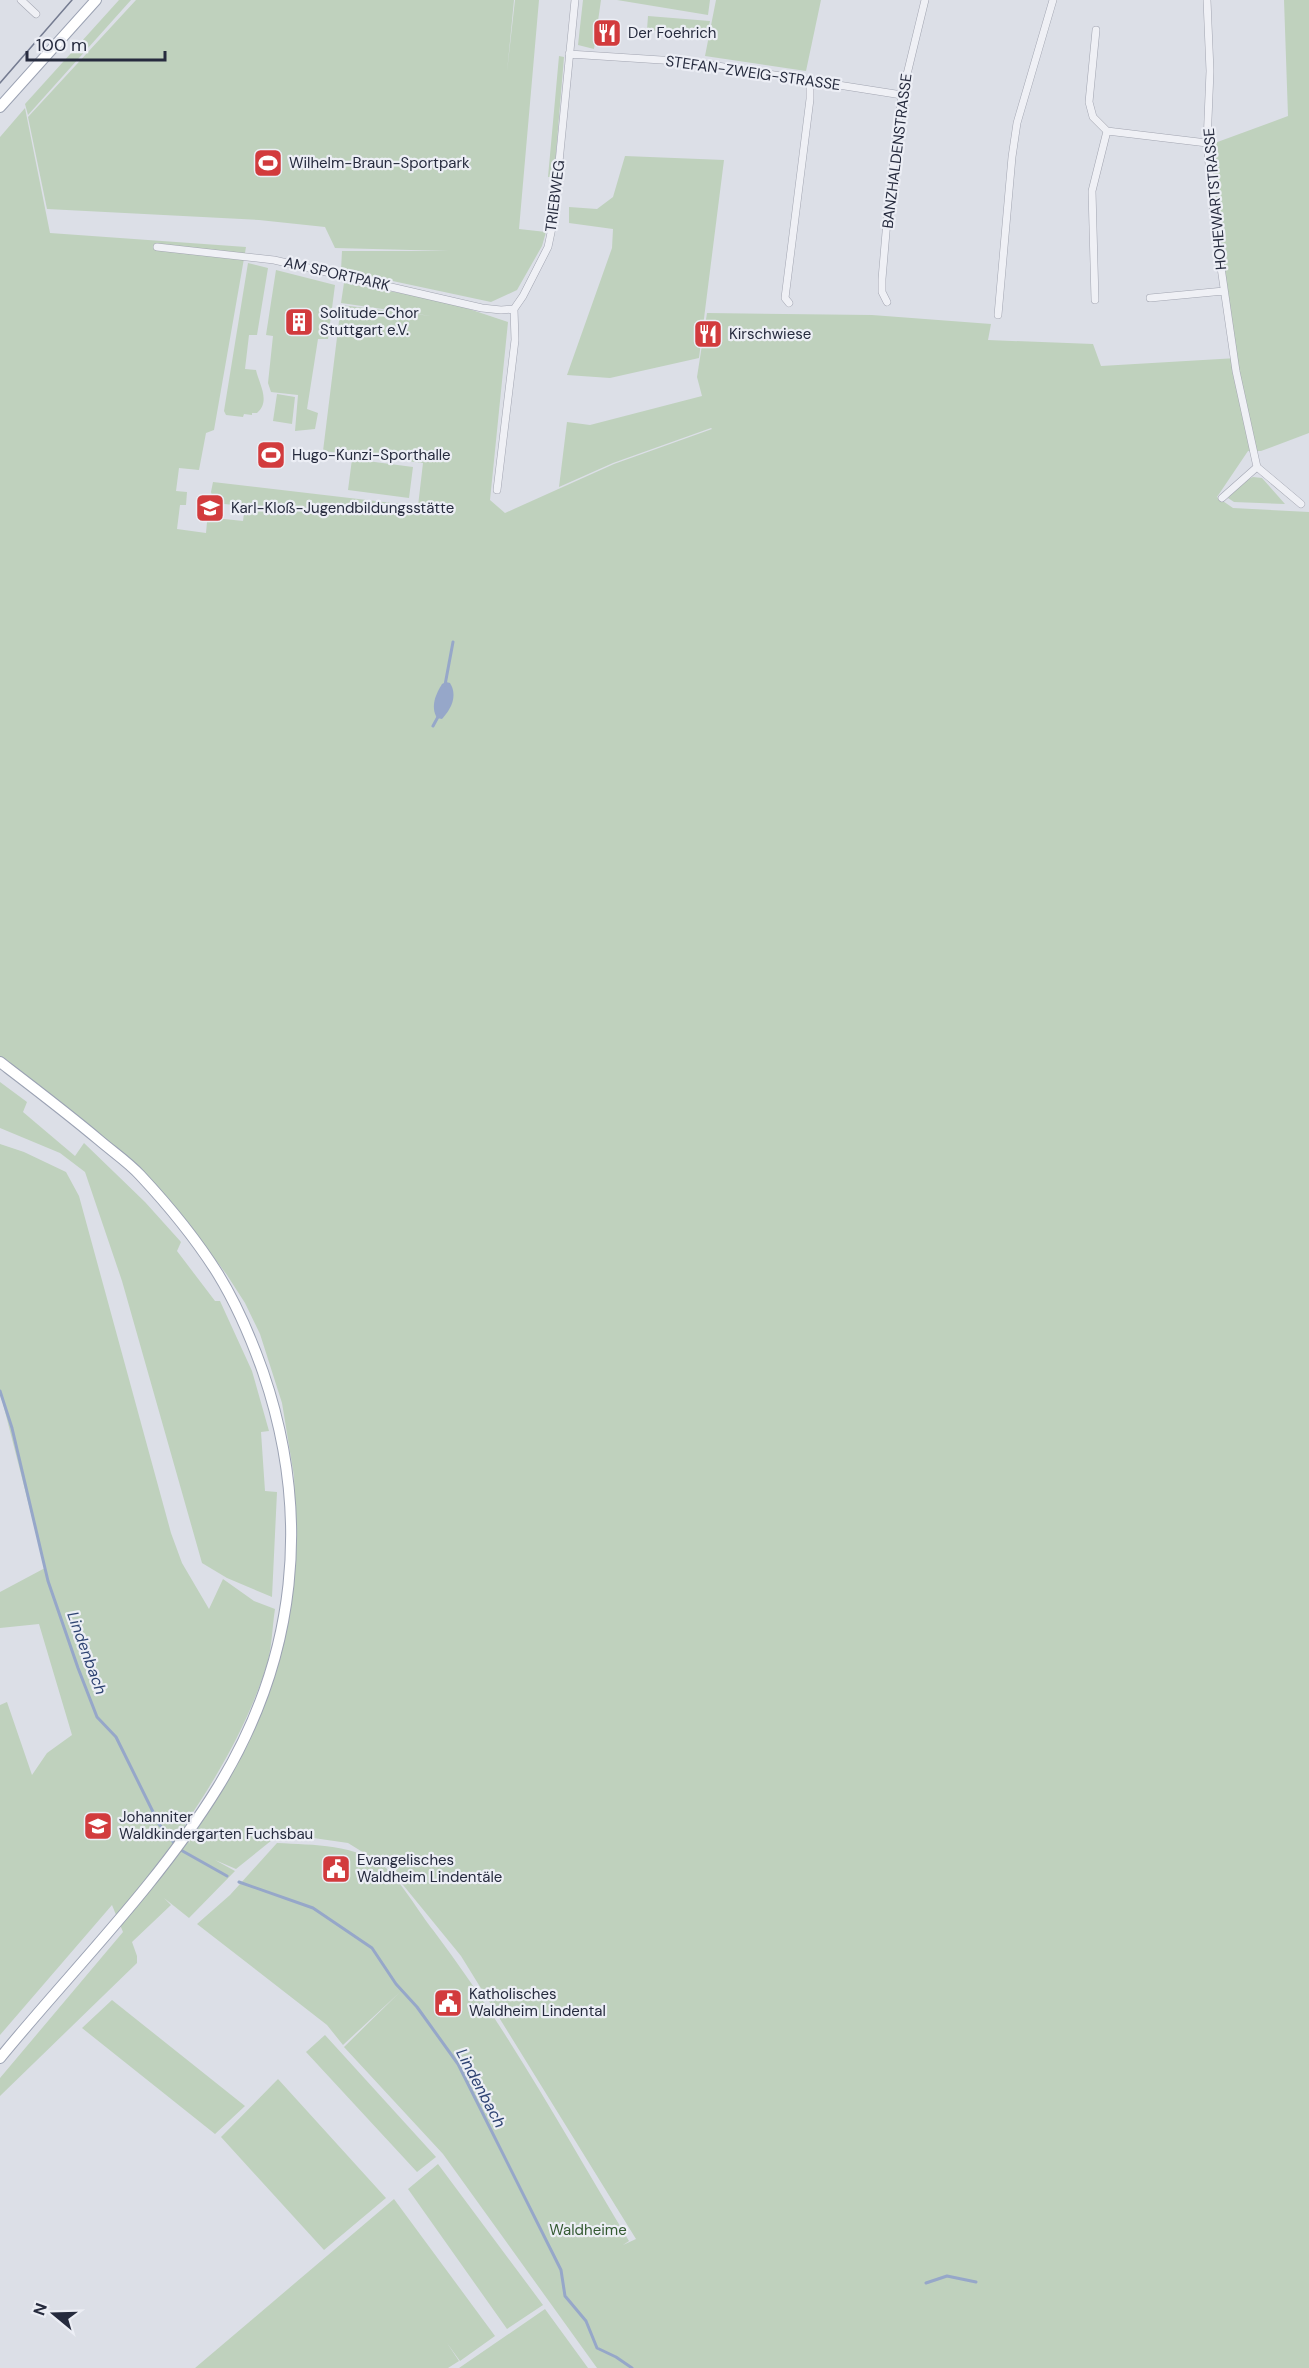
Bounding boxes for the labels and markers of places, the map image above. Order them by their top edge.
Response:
restaurant icon: Der Foehrich [591,17,623,49]
place label: Der Foehrich [628,23,717,43]
sports icon: Wilhelm-Braun-Sportpark [252,147,284,179]
place label: Wilhelm-Braun-Sportpark [289,153,470,173]
place label: Solitude-Chor Stuttgart e.V. [320,303,419,340]
building icon: Solitude-Chor Stuttgart e.V. [283,306,315,338]
restaurant icon: Kirschwiese [692,318,724,350]
place label: Kirschwiese [729,324,811,344]
sports icon: Hugo-Kunzi-Sporthalle [255,439,287,471]
place label: Hugo-Kunzi-Sporthalle [292,445,451,465]
school or university icon: Karl-Kloß-Jugendbildungsstätte [194,492,226,524]
place label: Karl-Kloß-Jugendbildungsstätte [231,498,454,518]
place label: Johanniter Waldkindergarten Fuchsbau [119,1807,313,1844]
school or university icon: Johanniter Waldkindergarten Fuchsbau [82,1810,114,1842]
place label: Evangelisches Waldheim Lindentäle [357,1850,502,1887]
public building icon: Evangelisches Waldheim Lindentäle [320,1853,352,1885]
place label: Katholisches Waldheim Lindental [469,1984,606,2021]
public building icon: Katholisches Waldheim Lindental [432,1987,464,2019]

